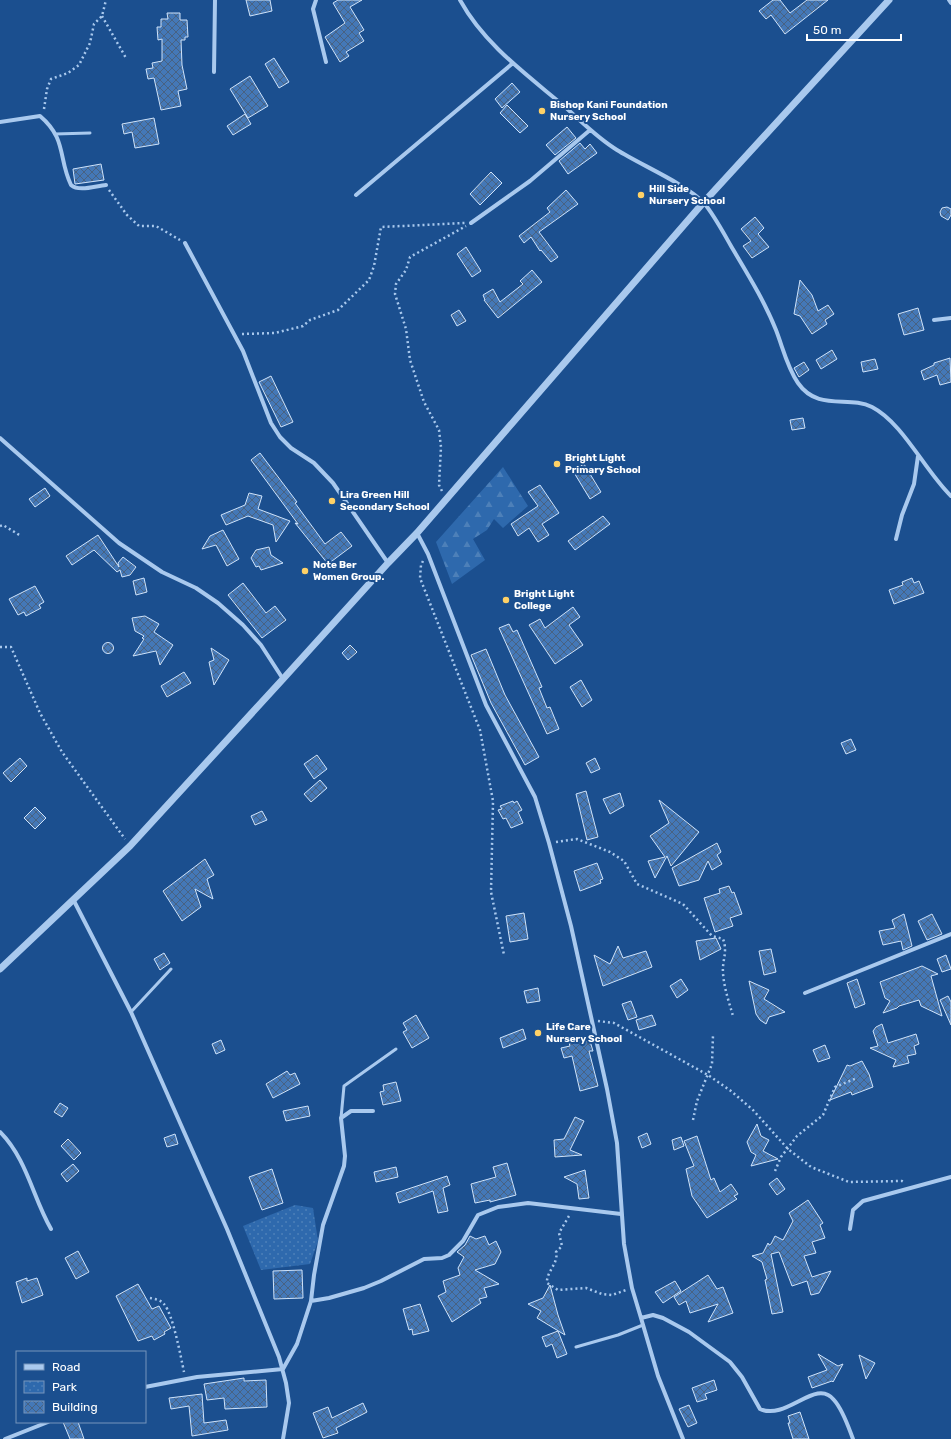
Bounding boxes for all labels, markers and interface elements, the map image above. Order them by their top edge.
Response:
scale bar [807,16,901,42]
text: 50 m [813,23,841,37]
place label: Bishop Kani Foundation Nursery School [550,99,668,123]
marker: Bishop Kani Foundation Nursery School [537,106,547,116]
place label: Hill Side Nursery School [649,183,725,207]
marker: Hill Side Nursery School [636,190,646,200]
place label: Bright Light Primary School [565,452,641,476]
marker: Bright Light Primary School [552,459,562,469]
place label: Lira Green Hill Secondary School [340,489,430,513]
marker: Lira Green Hill Secondary School [327,496,337,506]
place label: Note Ber Women Group. [313,559,384,583]
marker: Note Ber Women Group. [300,566,310,576]
place label: Bright Light College [514,588,575,612]
marker: Bright Light College [501,595,511,605]
place label: Life Care Nursery School [546,1021,622,1045]
marker: Life Care Nursery School [533,1028,543,1038]
legend [16,1351,146,1423]
text: Road [52,1360,80,1374]
text: Park [52,1380,78,1394]
text: Building [52,1400,98,1414]

